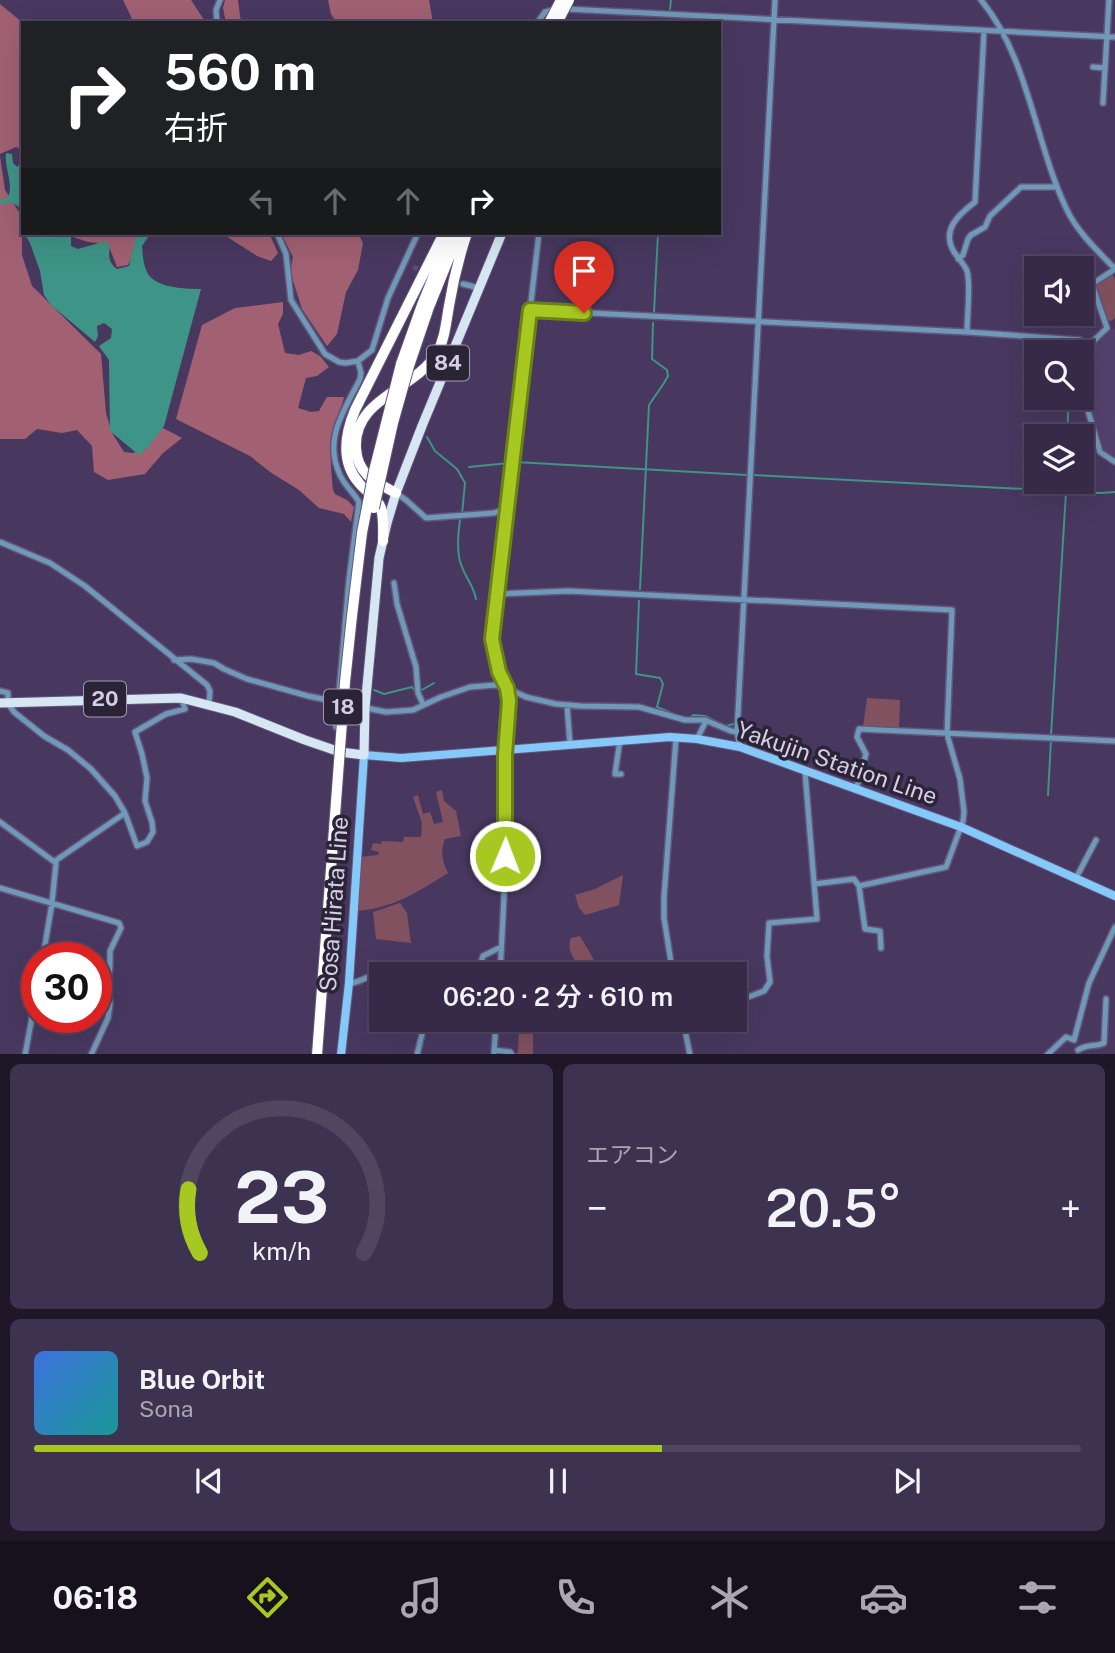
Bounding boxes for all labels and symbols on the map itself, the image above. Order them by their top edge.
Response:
pin [554,241,614,313]
road number: 84 [427,346,469,380]
road number: 20 [84,682,126,716]
road number: 18 [324,690,362,724]
street label: Yakujin Station Line [733,716,941,809]
street label: Sosa Hirata Line [314,816,353,992]
position arrow [468,819,542,893]
speed limit sign: 30 [21,942,112,1033]

